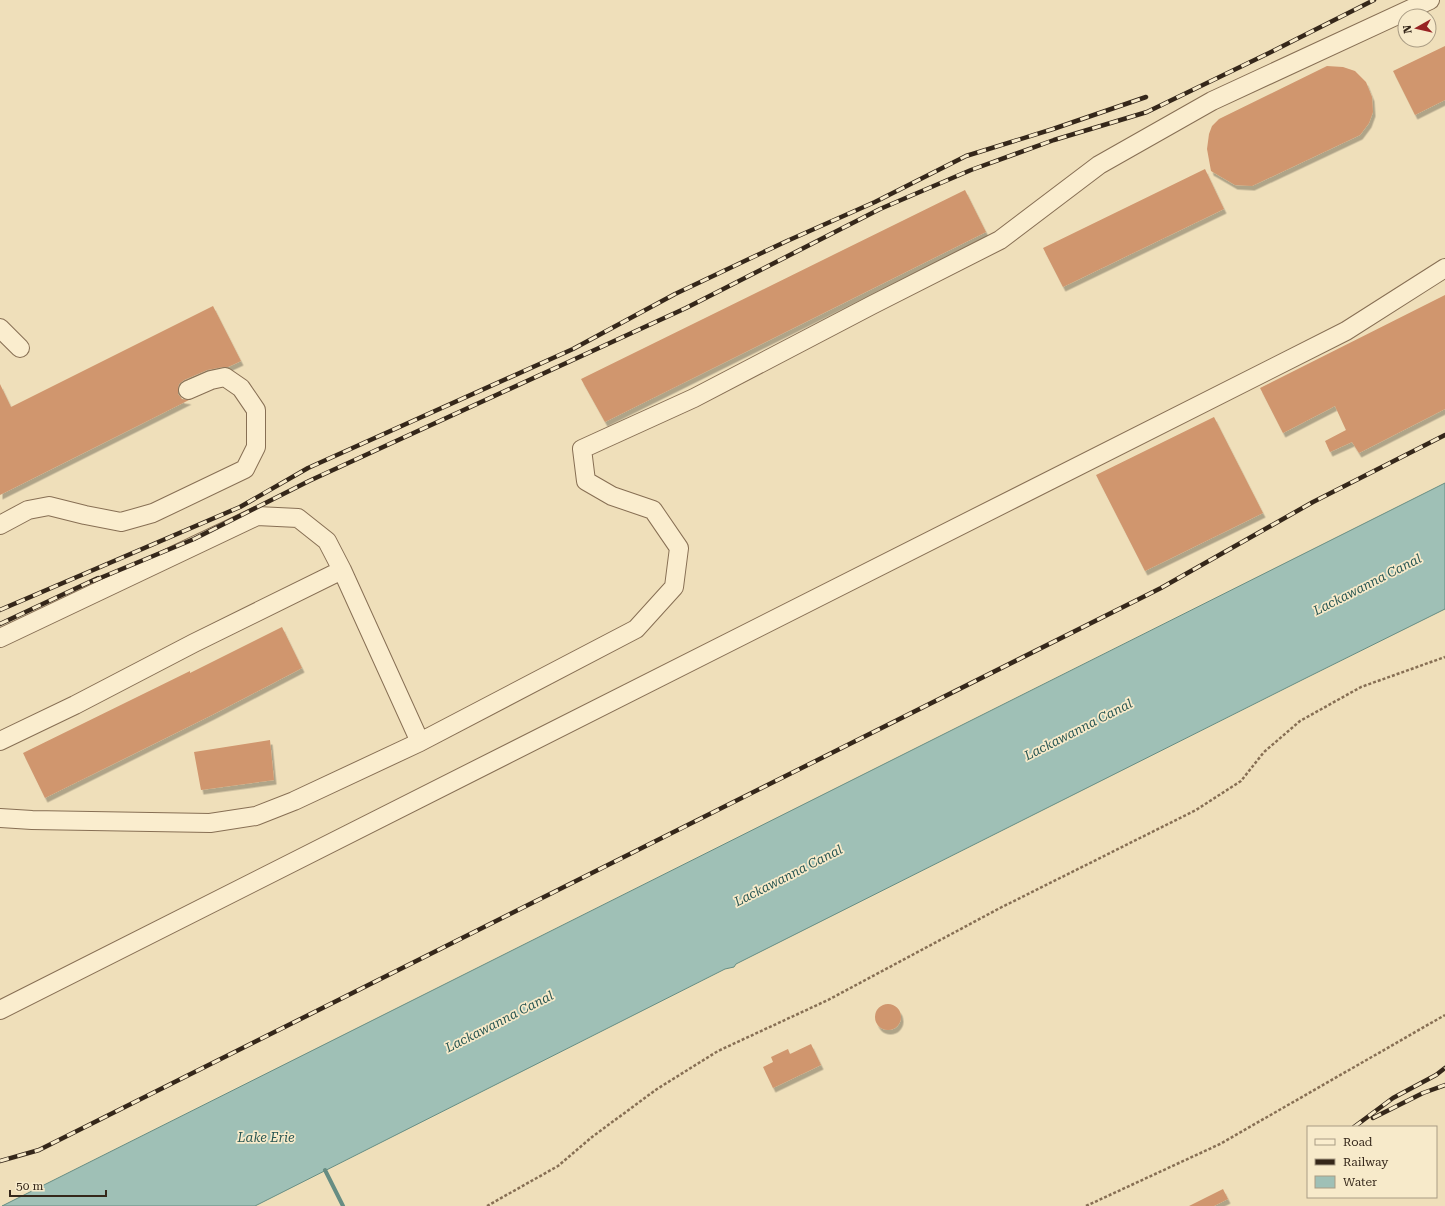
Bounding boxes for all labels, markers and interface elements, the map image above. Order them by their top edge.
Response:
north arrow [1397,8,1437,48]
text: N [1400,24,1415,34]
water label: Lackawanna Canal [1310,551,1424,619]
water label: Lackawanna Canal [1021,696,1135,764]
water label: Lackawanna Canal [731,842,845,910]
water label: Lackawanna Canal [442,988,556,1056]
legend [1307,1126,1437,1198]
water label: Lake Erie [236,1130,295,1145]
text: Road [1343,1135,1373,1149]
text: Railway [1343,1155,1389,1169]
scale bar [10,1172,106,1198]
text: Water [1343,1175,1377,1189]
text: 50 m [16,1179,43,1193]

